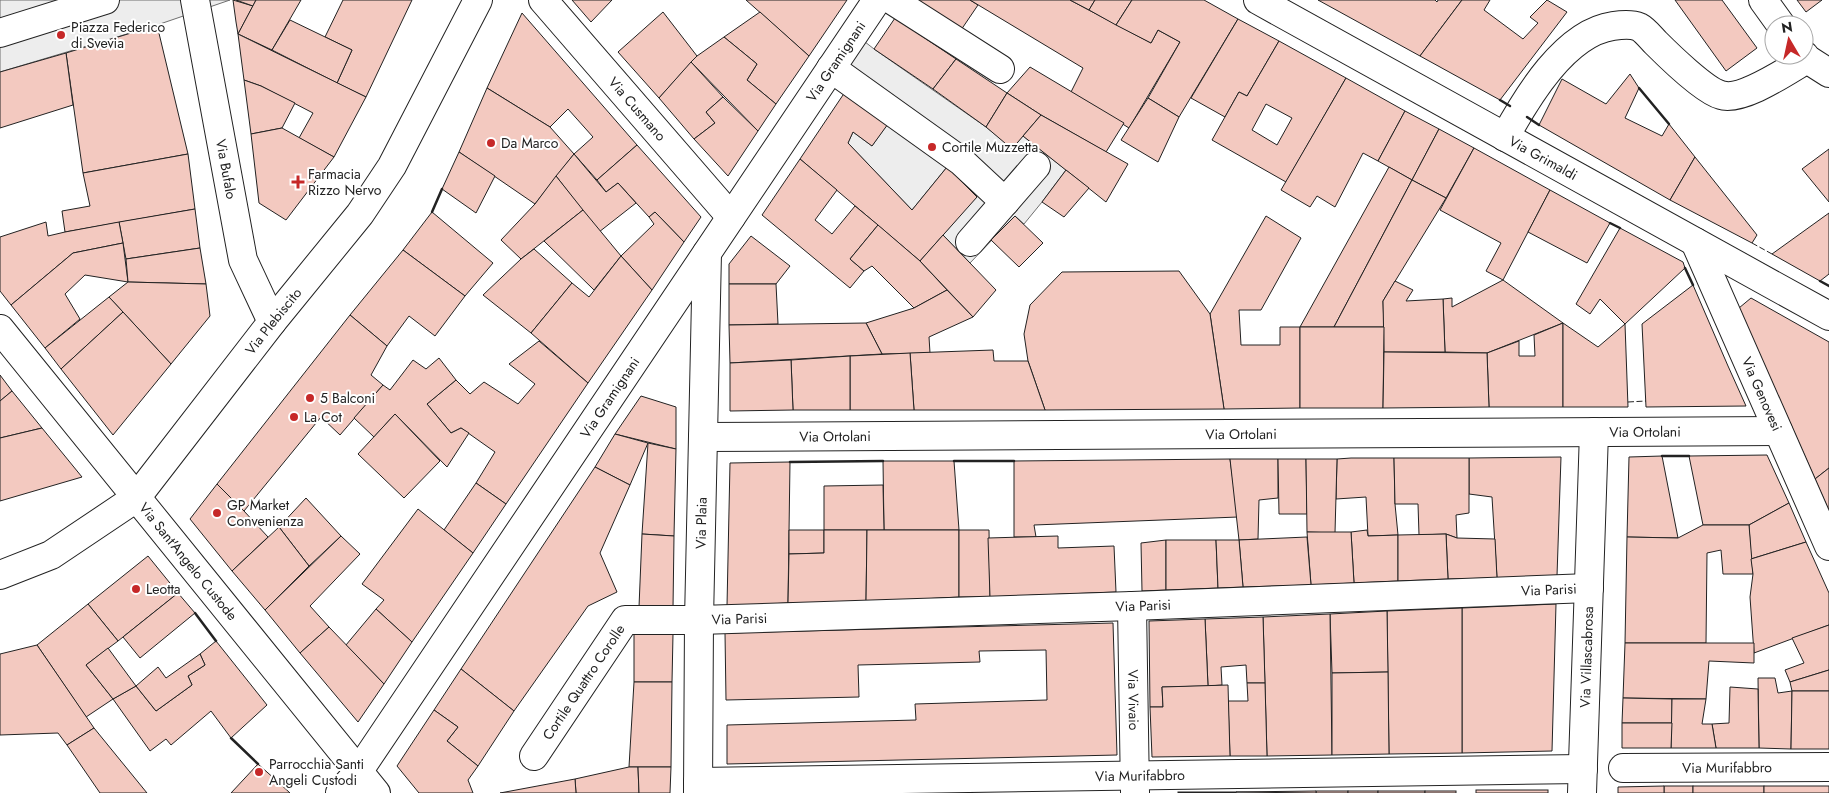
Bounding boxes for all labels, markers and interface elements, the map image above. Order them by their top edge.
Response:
north arrow [1764,15,1814,65]
text: N [1780,16,1794,38]
place label: Piazza Federico di Svevia [71,17,165,53]
street label: Via Gramignani [801,17,870,106]
marker: Piazza Federico di Svevia [55,29,67,41]
street label: Via Cusmano [604,72,671,146]
street label: Via Grimaldi [1505,131,1581,185]
place label: Da Marco [501,133,559,153]
marker: Da Marco [485,137,497,149]
place label: Cortile Muzzetta [942,137,1038,157]
street label: Via Bufalo [211,138,242,201]
marker: Cortile Muzzetta [926,141,938,153]
place label: Farmacia Rizzo Nervo [308,164,382,200]
marker: Farmacia Rizzo Nervo [292,176,304,188]
street label: Via Plebiscito [240,283,306,359]
street label: Via Gramignani [575,353,644,442]
street label: Via Genovesi [1737,354,1787,434]
place label: 5 Balconi [320,388,375,408]
marker: 5 Balconi [304,392,316,404]
place label: La Cot [304,407,342,427]
marker: La Cot [288,411,300,423]
street label: Via Ortolani [1609,422,1681,442]
street label: Via Ortolani [1205,424,1277,444]
street label: Via Ortolani [799,426,871,446]
place label: GP Market Convenienza [227,495,303,531]
street label: Via Plaia [691,497,712,549]
street label: Via Sant'Angelo Custode [134,498,242,625]
marker: GP Market Convenienza [211,507,223,519]
street label: Via Parisi [1521,578,1577,601]
place label: Leotta [146,579,181,599]
marker: Leotta [130,583,142,595]
street label: Via Parisi [1115,594,1171,617]
street label: Via Villascabrosa [1575,606,1598,708]
street label: Via Parisi [711,608,767,630]
street label: Cortile Quattro Corolle [538,620,629,744]
street label: Via Vivaio [1123,669,1144,731]
place label: Parrocchia Santi Angeli Custodi [269,754,364,790]
street label: Via Murifabbro [1682,757,1772,778]
street label: Via Murifabbro [1095,765,1185,786]
marker: Parrocchia Santi Angeli Custodi [253,766,265,778]

